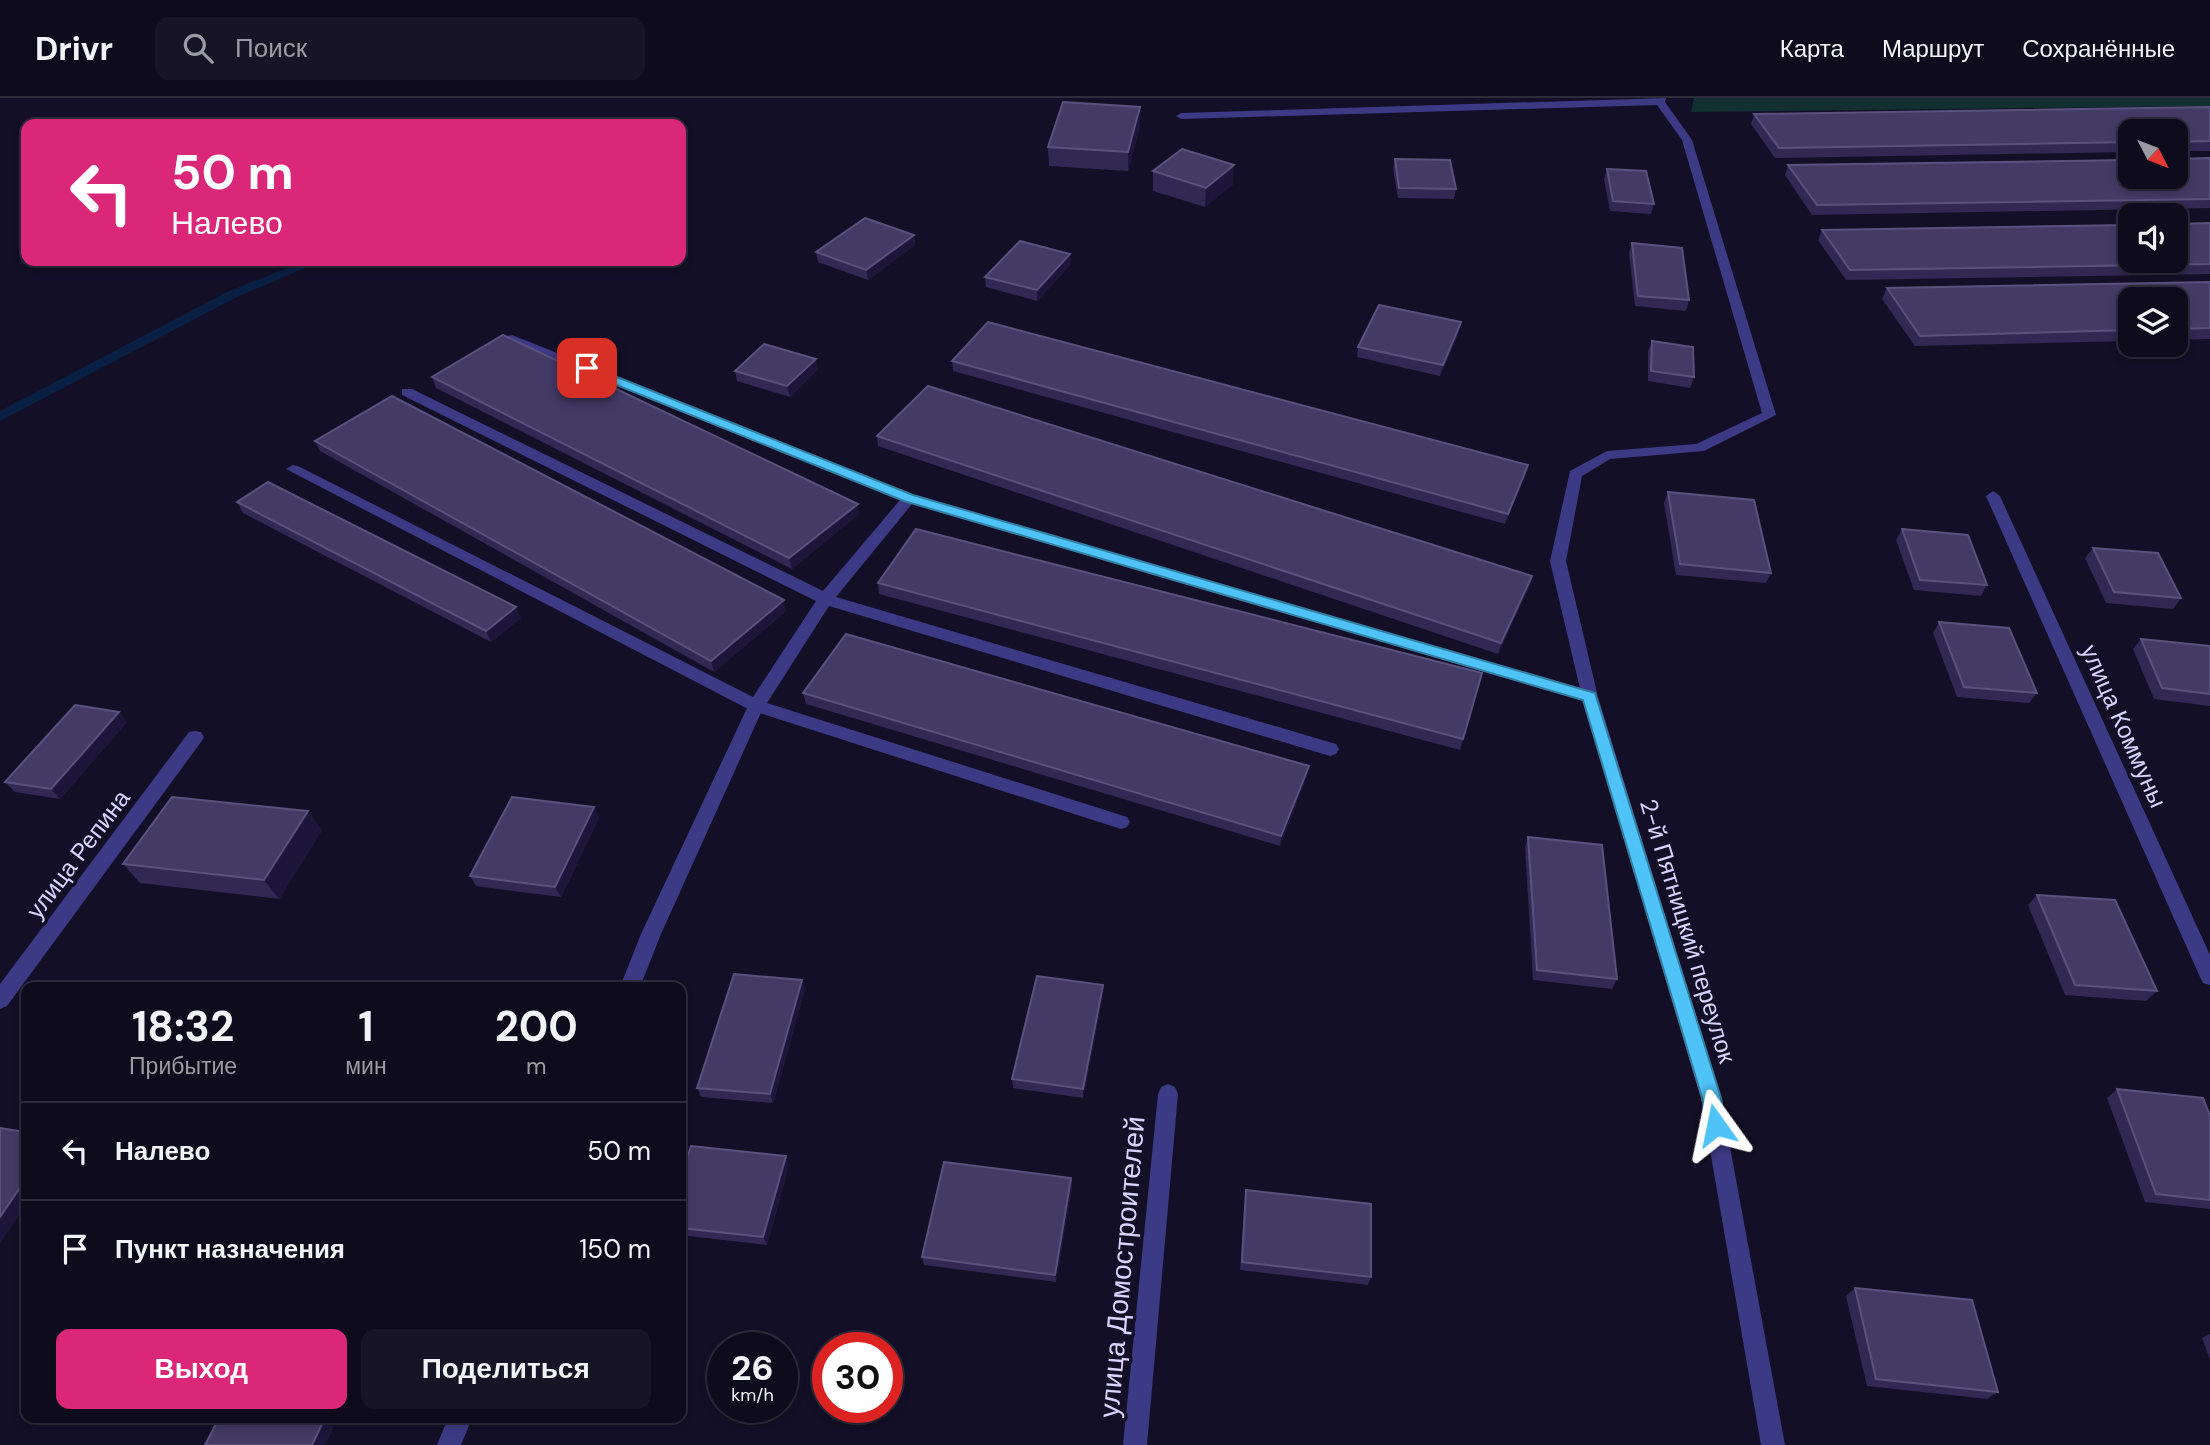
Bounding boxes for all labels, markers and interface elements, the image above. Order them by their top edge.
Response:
search box [155,17,645,80]
text: Drivr [35,27,113,70]
icon: search [179,29,217,67]
text: Поиск [235,31,307,65]
text: Карта [1780,33,1844,64]
text: Маршрут [1882,33,1984,64]
text: Сохранённые [2022,33,2175,64]
north arrow [2118,119,2188,189]
map controls [2118,119,2188,357]
text: 50 m [171,140,294,204]
icon: left [56,147,147,238]
text: Налево [171,202,283,244]
button: sound [2118,203,2188,273]
button: layers [2118,287,2188,357]
pin [557,338,617,398]
icon: arrive [568,349,606,387]
street label: улица Коммуны [2074,640,2174,812]
street label: улица Репина [19,783,137,925]
street label: 2-й Пятницкий переулок [1633,795,1743,1067]
text: 18:32 [132,999,234,1054]
text: 1 [358,999,374,1054]
text: 200 [495,999,578,1054]
text: Прибытие [129,1051,237,1081]
text: мин [345,1051,387,1081]
text: m [526,1051,547,1081]
position arrow [1679,1088,1753,1162]
street label: улица Домостроителей [1090,1115,1154,1419]
icon: left [56,1132,94,1170]
text: Налево [115,1134,210,1168]
text: 50 m [587,1134,651,1168]
icon: arrive [56,1230,94,1268]
text: Пункт назначения [115,1232,345,1266]
text: 150 m [579,1232,651,1266]
button: Выход [56,1329,347,1409]
button: Поделиться [361,1329,651,1409]
speed limit sign: 30 [812,1332,903,1423]
text: 26 [731,1345,774,1391]
text: km/h [731,1383,774,1407]

